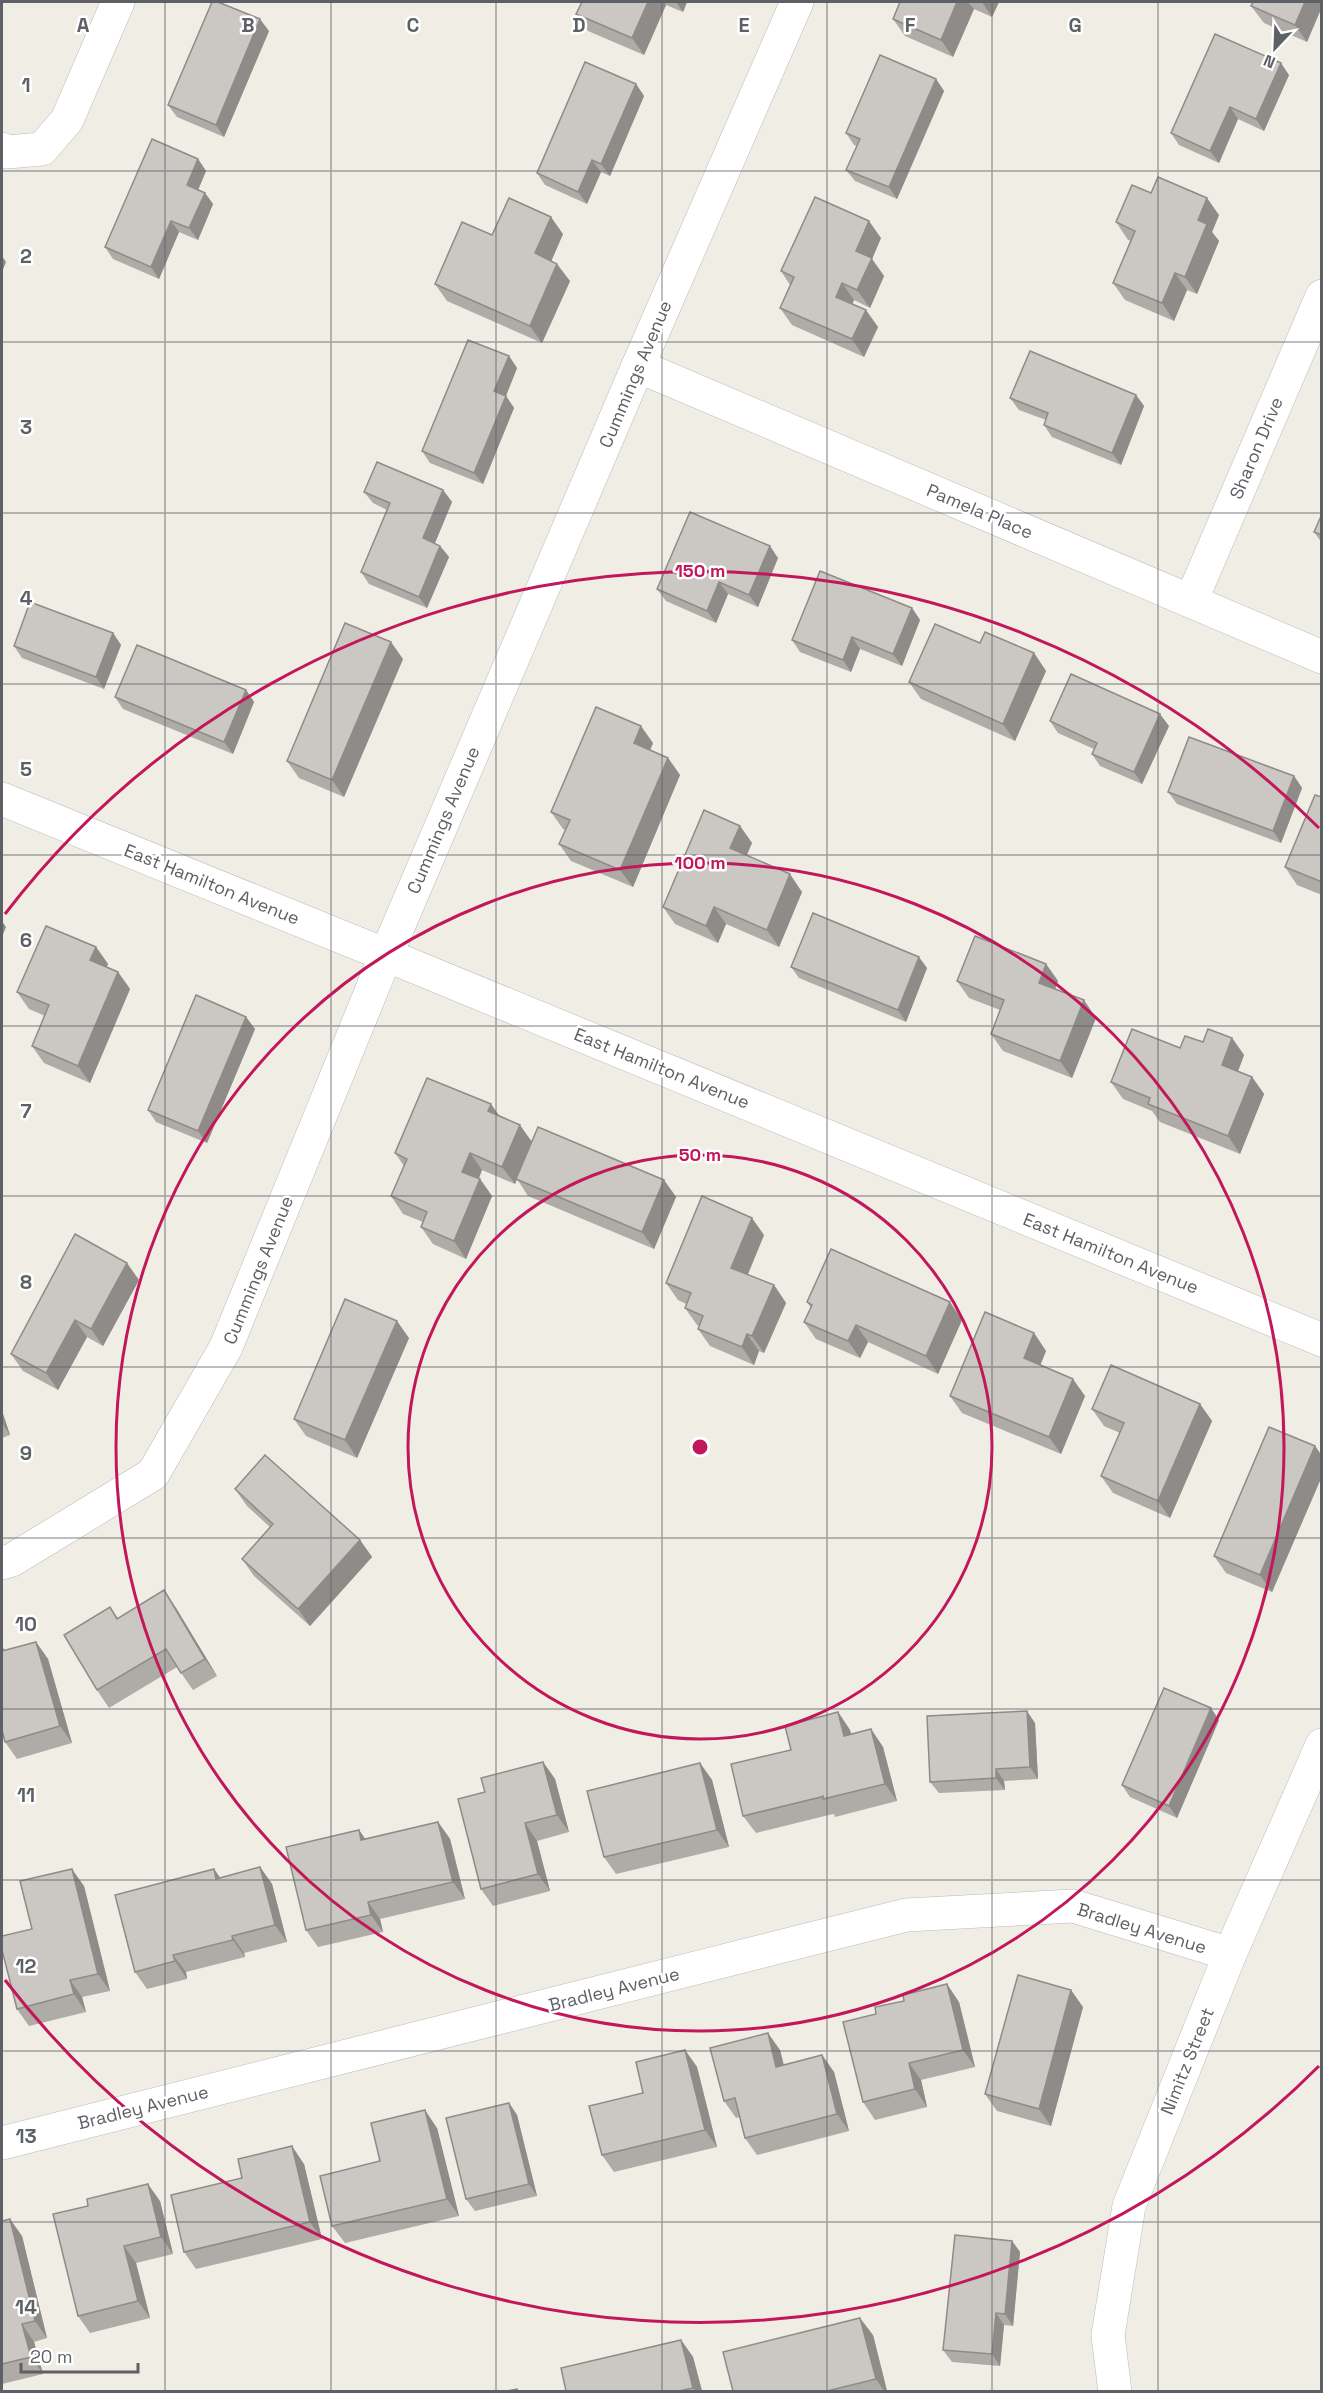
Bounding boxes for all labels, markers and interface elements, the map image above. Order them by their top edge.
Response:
text: A [77,12,90,38]
text: B [241,12,255,38]
text: C [407,12,420,38]
text: D [572,12,586,38]
text: E [738,12,750,38]
text: F [905,12,916,38]
text: G [1068,12,1082,38]
north arrow [1245,18,1305,78]
text: N [1260,50,1278,73]
text: 1 [21,72,31,98]
text: 2 [20,243,32,269]
street label: Cummings Avenue [594,297,676,451]
street label: Sharon Drive [1224,393,1288,503]
text: 3 [20,414,32,440]
street label: Pamela Place [923,478,1037,544]
text: 150 m [675,559,725,582]
text: 4 [20,585,33,611]
street label: Cummings Avenue [402,743,484,897]
text: 5 [20,756,32,782]
street label: East Hamilton Avenue [121,838,303,930]
text: 100 m [674,851,726,874]
text: 6 [20,927,32,953]
street label: East Hamilton Avenue [571,1022,753,1114]
text: 7 [20,1098,32,1124]
text: 50 m [679,1143,721,1166]
street label: Cummings Avenue [218,1192,298,1348]
street label: East Hamilton Avenue [1020,1207,1202,1299]
text: 8 [20,1269,32,1295]
centre of rings [690,1437,710,1457]
text: 9 [20,1440,32,1466]
text: 10 [15,1611,37,1637]
text: 11 [17,1782,35,1808]
street label: Bradley Avenue [1075,1897,1209,1959]
text: 12 [16,1953,37,1979]
street label: Bradley Avenue [546,1962,682,2016]
street label: Nimitz Street [1155,2004,1219,2118]
street label: Bradley Avenue [75,2080,211,2134]
text: 13 [15,2123,37,2149]
text: 14 [15,2294,37,2320]
scale bar [21,2336,138,2374]
text: 20 m [30,2345,73,2368]

